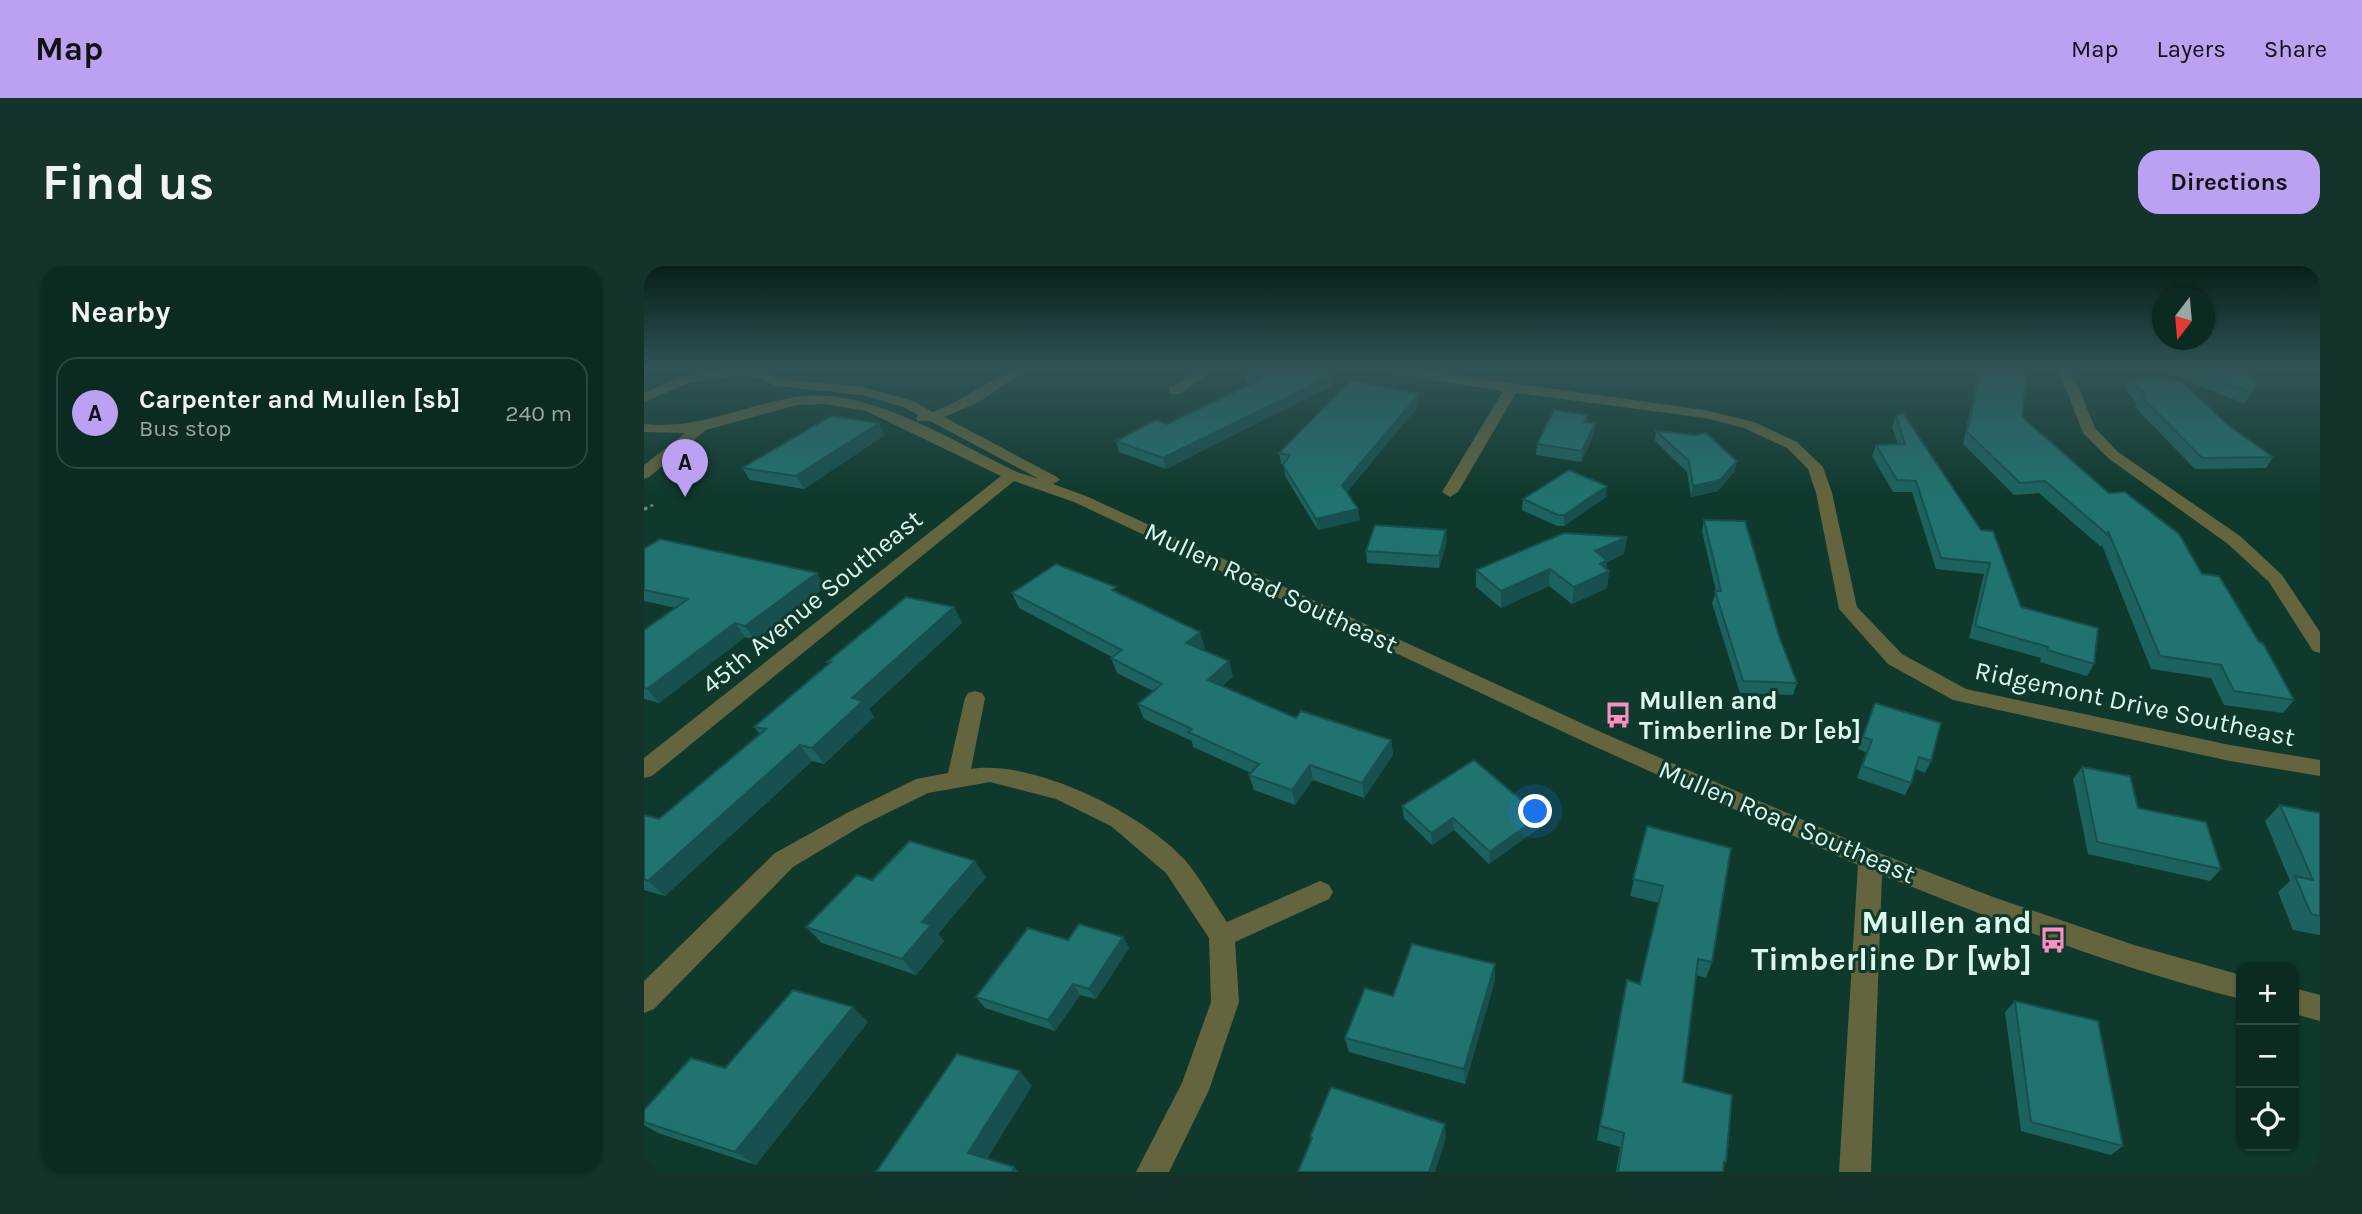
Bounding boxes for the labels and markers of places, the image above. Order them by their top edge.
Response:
pin: A [662,439,708,497]
place label: Mullen and Timberline Dr [eb] [1639,685,1861,746]
bus stop icon: Mullen and Timberline Dr [eb] [1603,700,1633,730]
place label: Mullen and Timberline Dr [wb] [1751,904,2032,978]
bus stop icon: Mullen and Timberline Dr [wb] [2038,925,2068,955]

